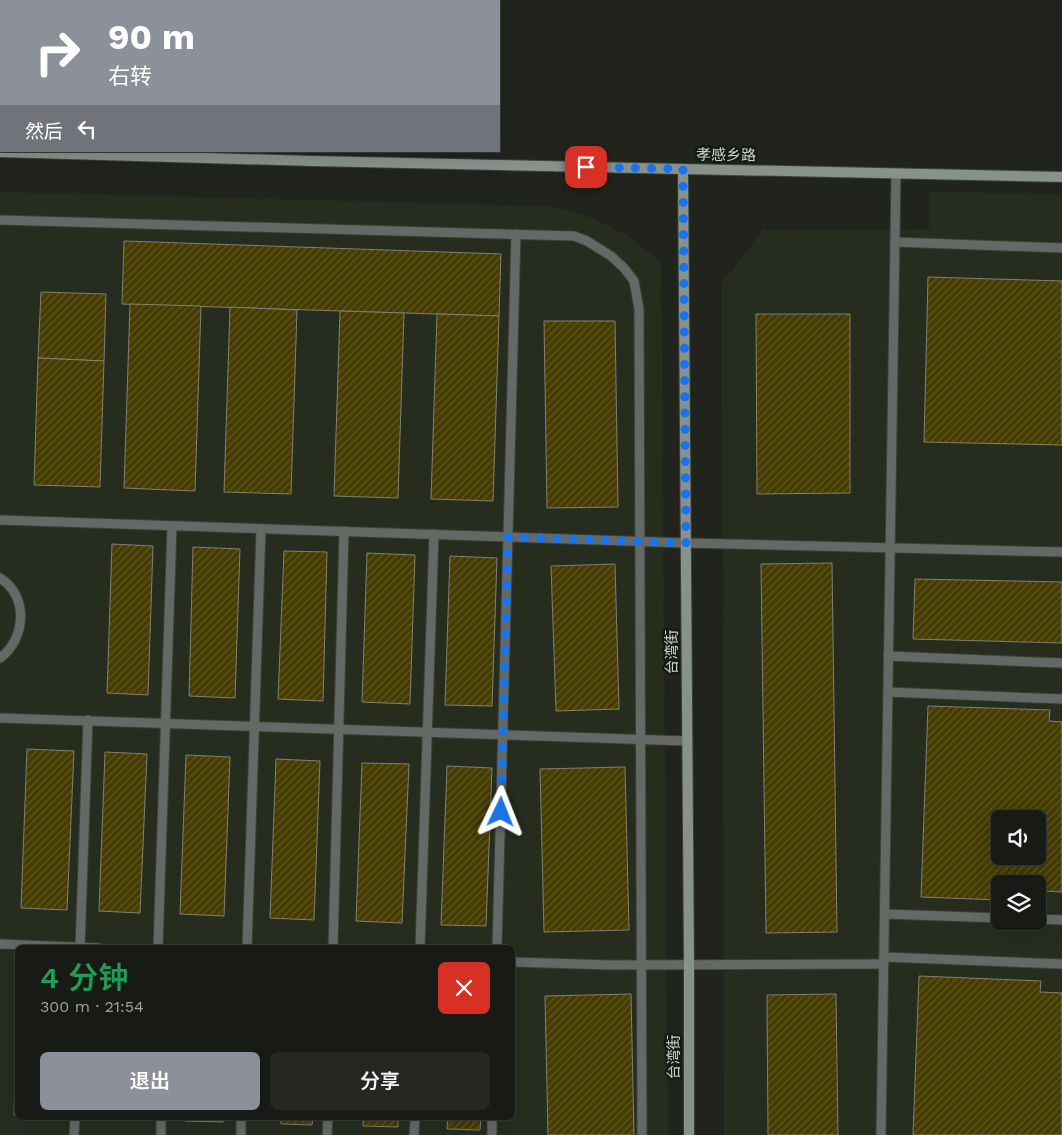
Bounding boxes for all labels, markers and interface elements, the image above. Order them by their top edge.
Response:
text: 90 m [108,16,195,58]
icon: right [25,20,90,85]
text: 右转 [108,64,152,89]
icon: left [73,115,101,143]
text: 然后 [25,120,63,143]
street label: 孝感乡路 [696,145,756,165]
pin [565,146,607,188]
icon: arrive [572,153,600,181]
street label: 台湾街 [663,629,681,675]
position arrow [474,785,526,837]
map controls [991,810,1046,930]
button: sound [991,810,1046,865]
button: layers [991,875,1046,930]
text: 4 分钟 [40,960,128,995]
button: close [438,962,490,1014]
text: 300 m · 21:54 [40,997,144,1016]
street label: 台湾街 [665,1034,683,1080]
button: 退出 [40,1052,260,1110]
button: 分享 [270,1052,490,1110]

